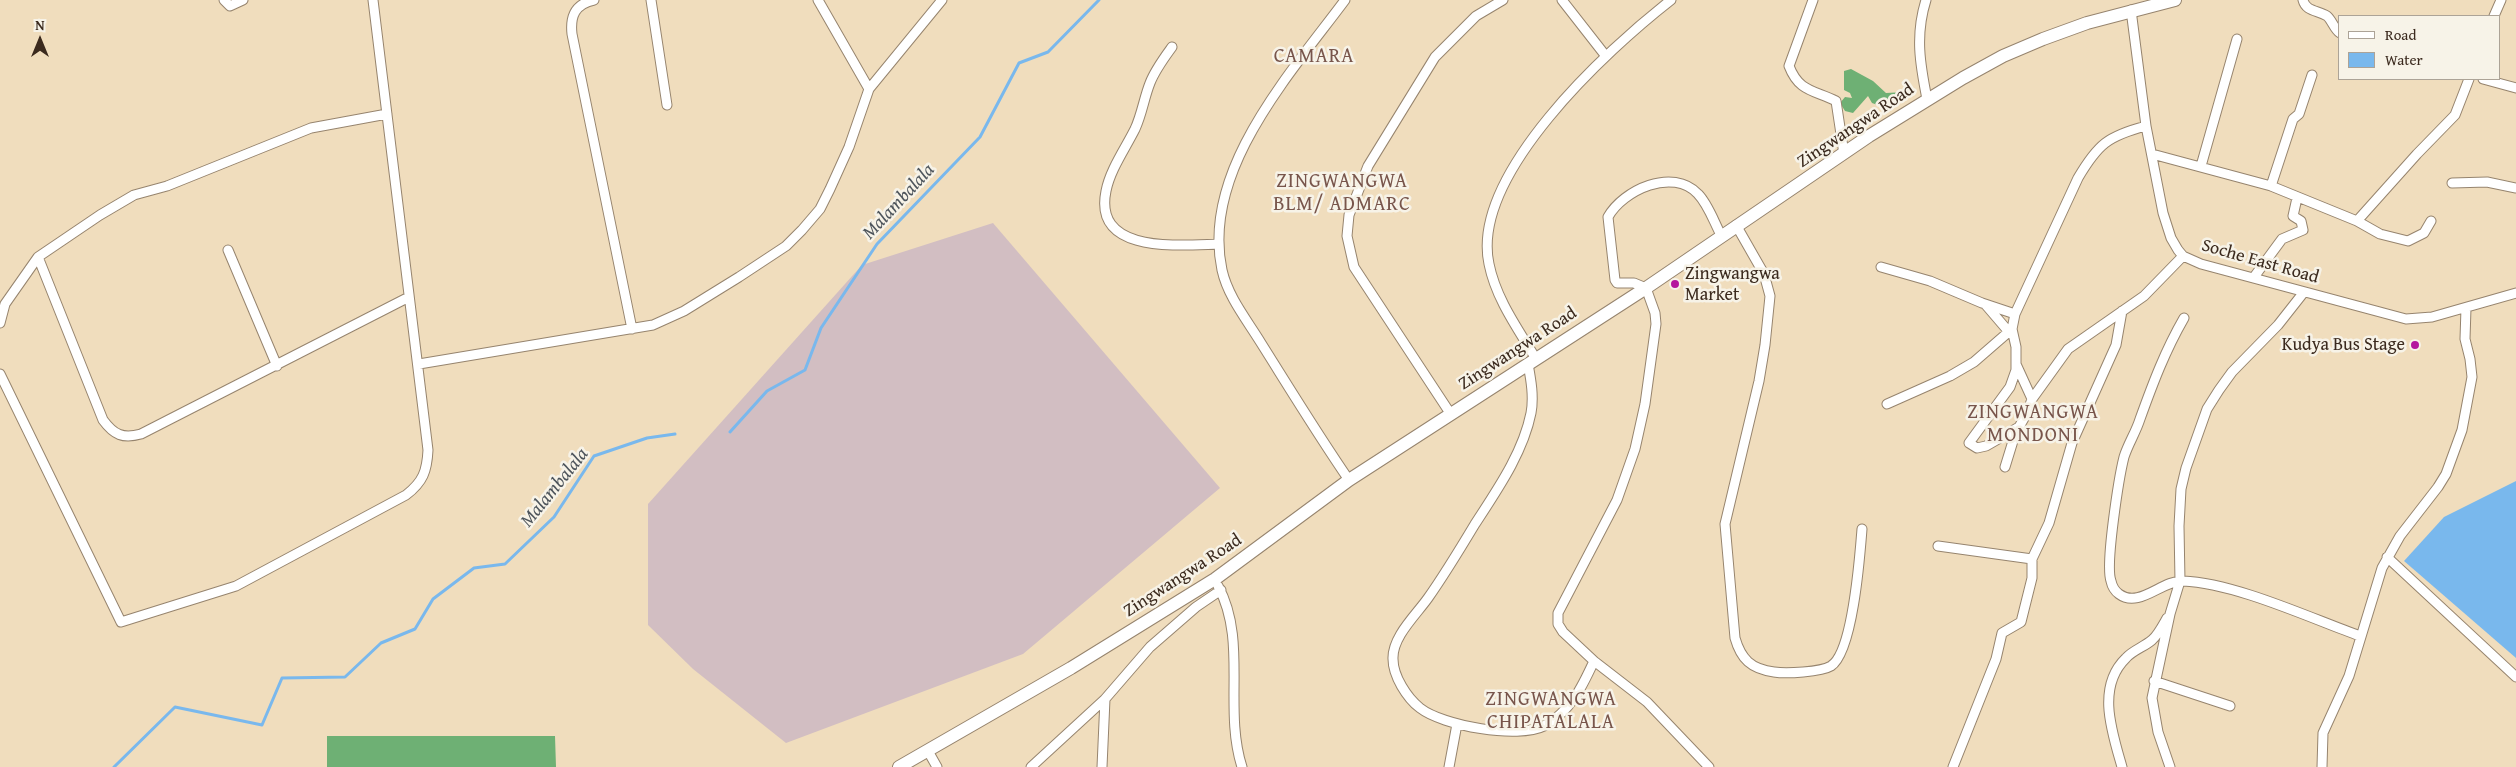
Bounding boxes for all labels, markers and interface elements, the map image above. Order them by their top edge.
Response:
north arrow [15,15,65,65]
text: N [35,15,45,35]
legend [2338,15,2501,80]
text: Road [2385,24,2416,45]
district label: CAMARA [1273,45,1355,69]
text: Water [2385,49,2423,70]
street label: Zingwangwa Road [1793,79,1919,173]
water label: Malambalala [858,159,940,245]
district label: ZINGWANGWA BLM/ ADMARC [1272,170,1412,217]
street label: Soche East Road [2199,235,2321,289]
place label: Zingwangwa Market [1685,263,1780,306]
marker: Zingwangwa Market [1669,278,1681,290]
street label: Zingwangwa Road [1455,303,1581,395]
place label: Kudya Bus Stage [2282,334,2405,356]
marker: Kudya Bus Stage [2409,339,2421,351]
district label: ZINGWANGWA MONDONI [1966,401,2100,448]
water label: Malambalala [516,444,594,532]
street label: Zingwangwa Road [1120,530,1246,622]
district label: ZINGWANGWA CHIPATALALA [1484,688,1618,735]

